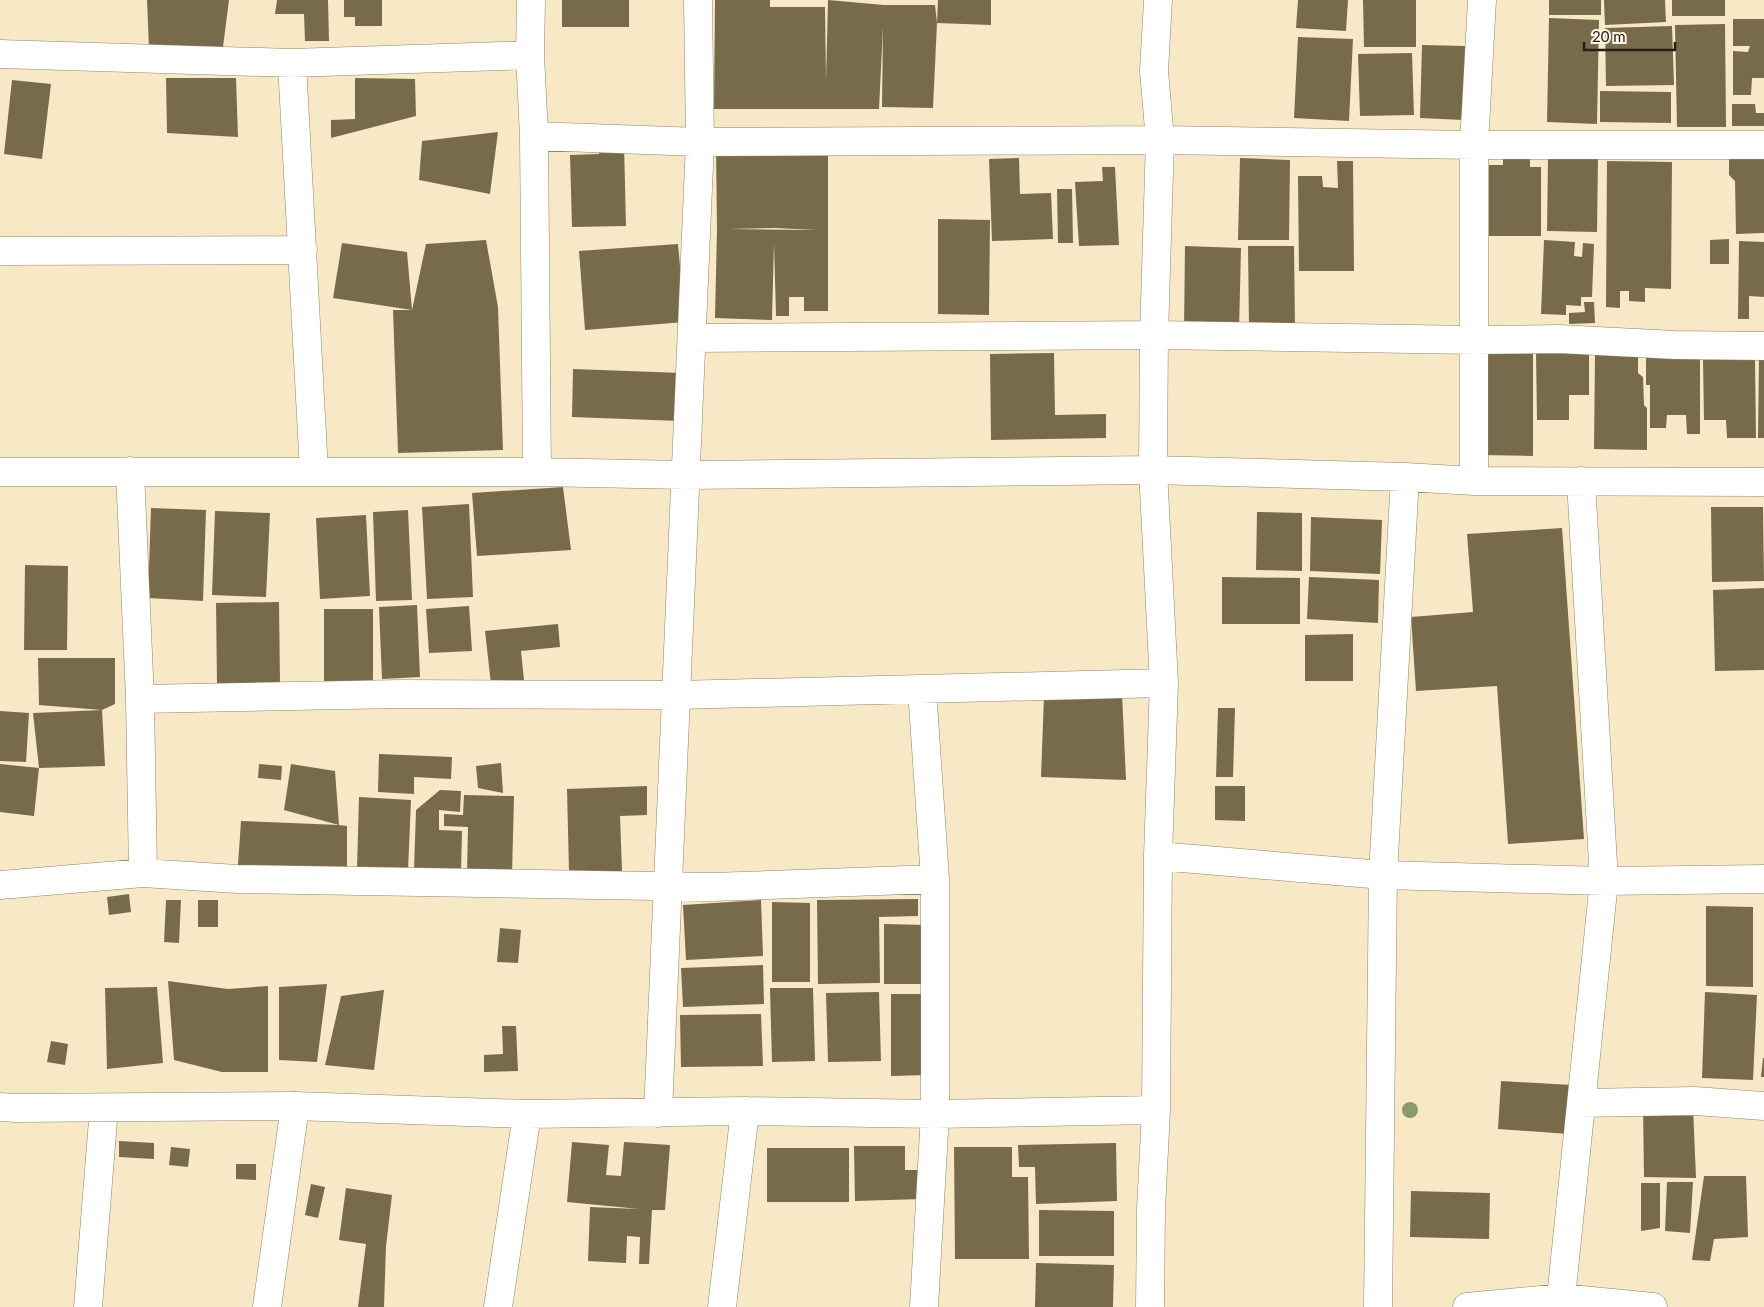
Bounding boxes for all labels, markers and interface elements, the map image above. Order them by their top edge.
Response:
scale bar [1584,20,1675,52]
text: 20 m [1592,27,1626,45]

